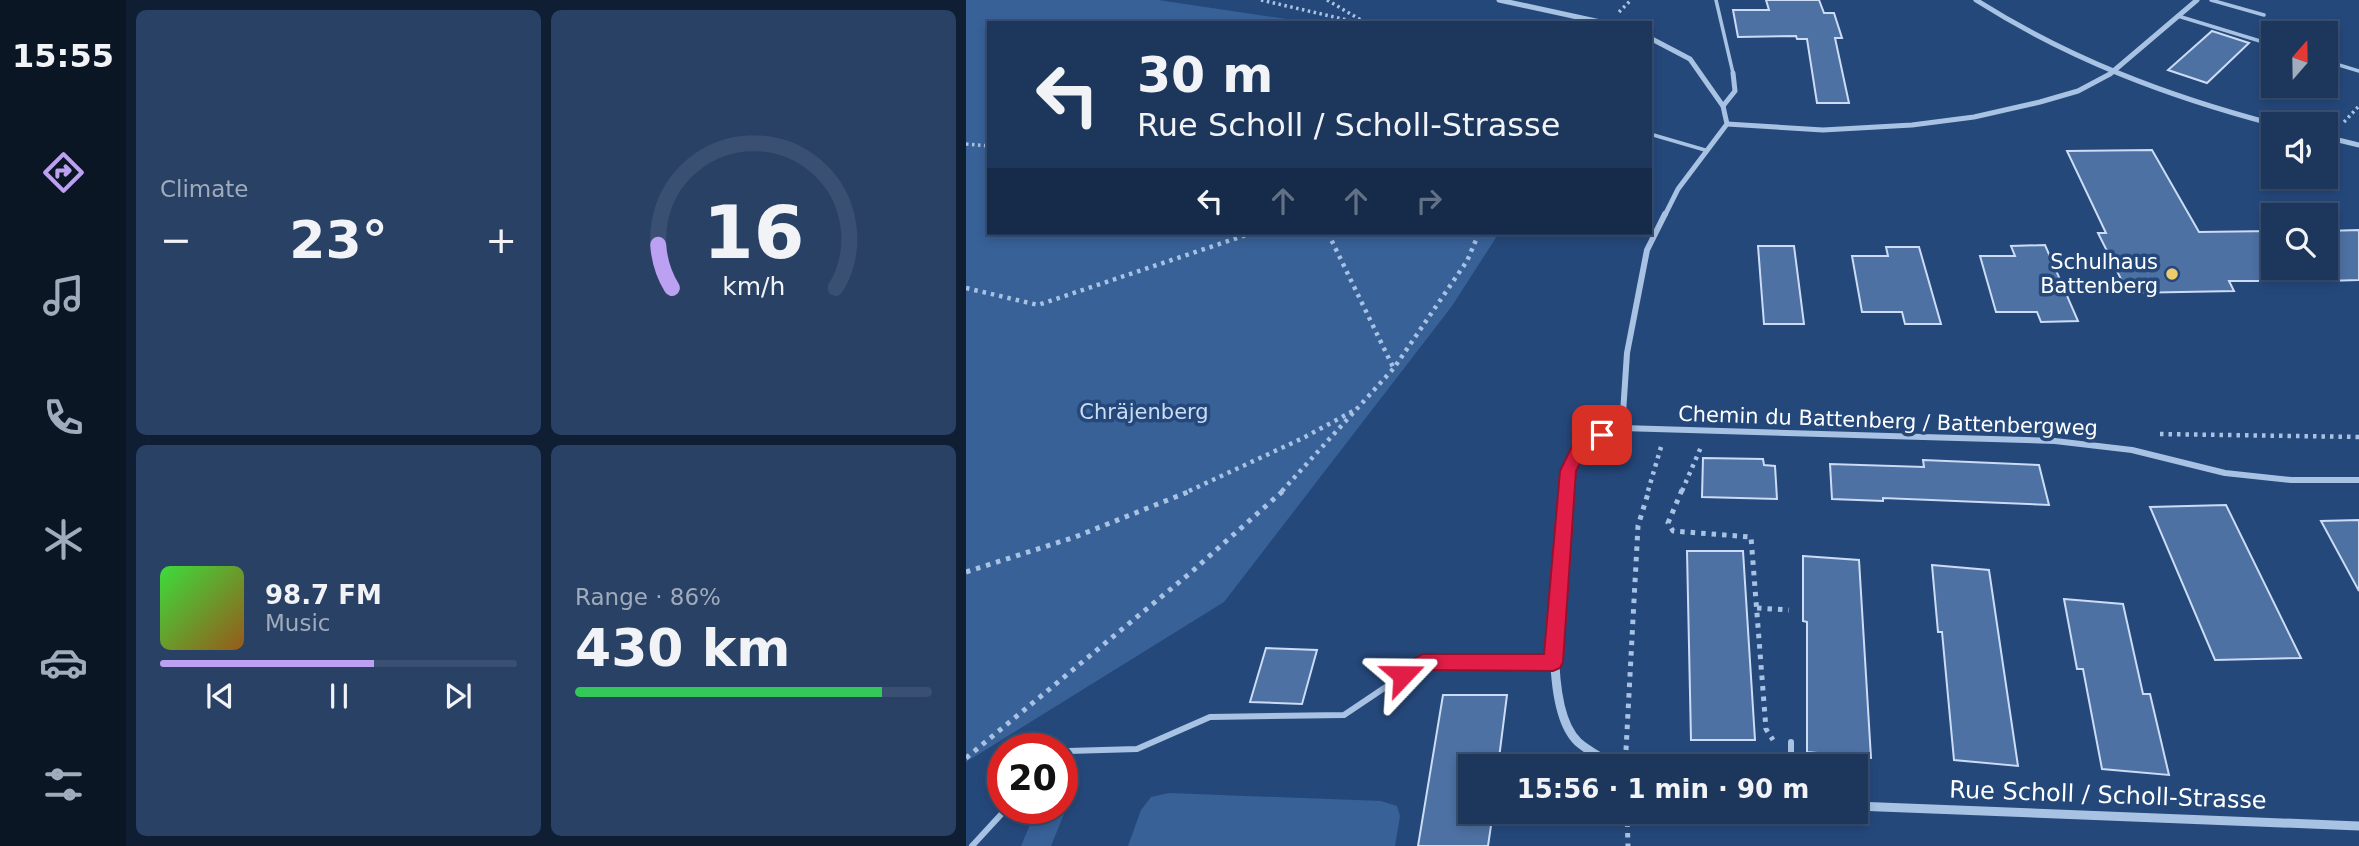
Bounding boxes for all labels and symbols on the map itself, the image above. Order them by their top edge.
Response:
north arrow [2261,21,2338,98]
place label: Schulhaus Battenberg [2040,250,2158,298]
marker: Schulhaus Battenberg [2164,266,2180,282]
park label: Chräjenberg [1079,400,1209,424]
street label: Chemin du Battenberg / Battenbergweg [1678,402,2098,440]
pin [1572,405,1632,465]
position arrow [1366,638,1440,712]
speed limit sign: 20 [987,733,1078,824]
street label: Rue Scholl / Scholl-Strasse [1949,775,2267,815]

